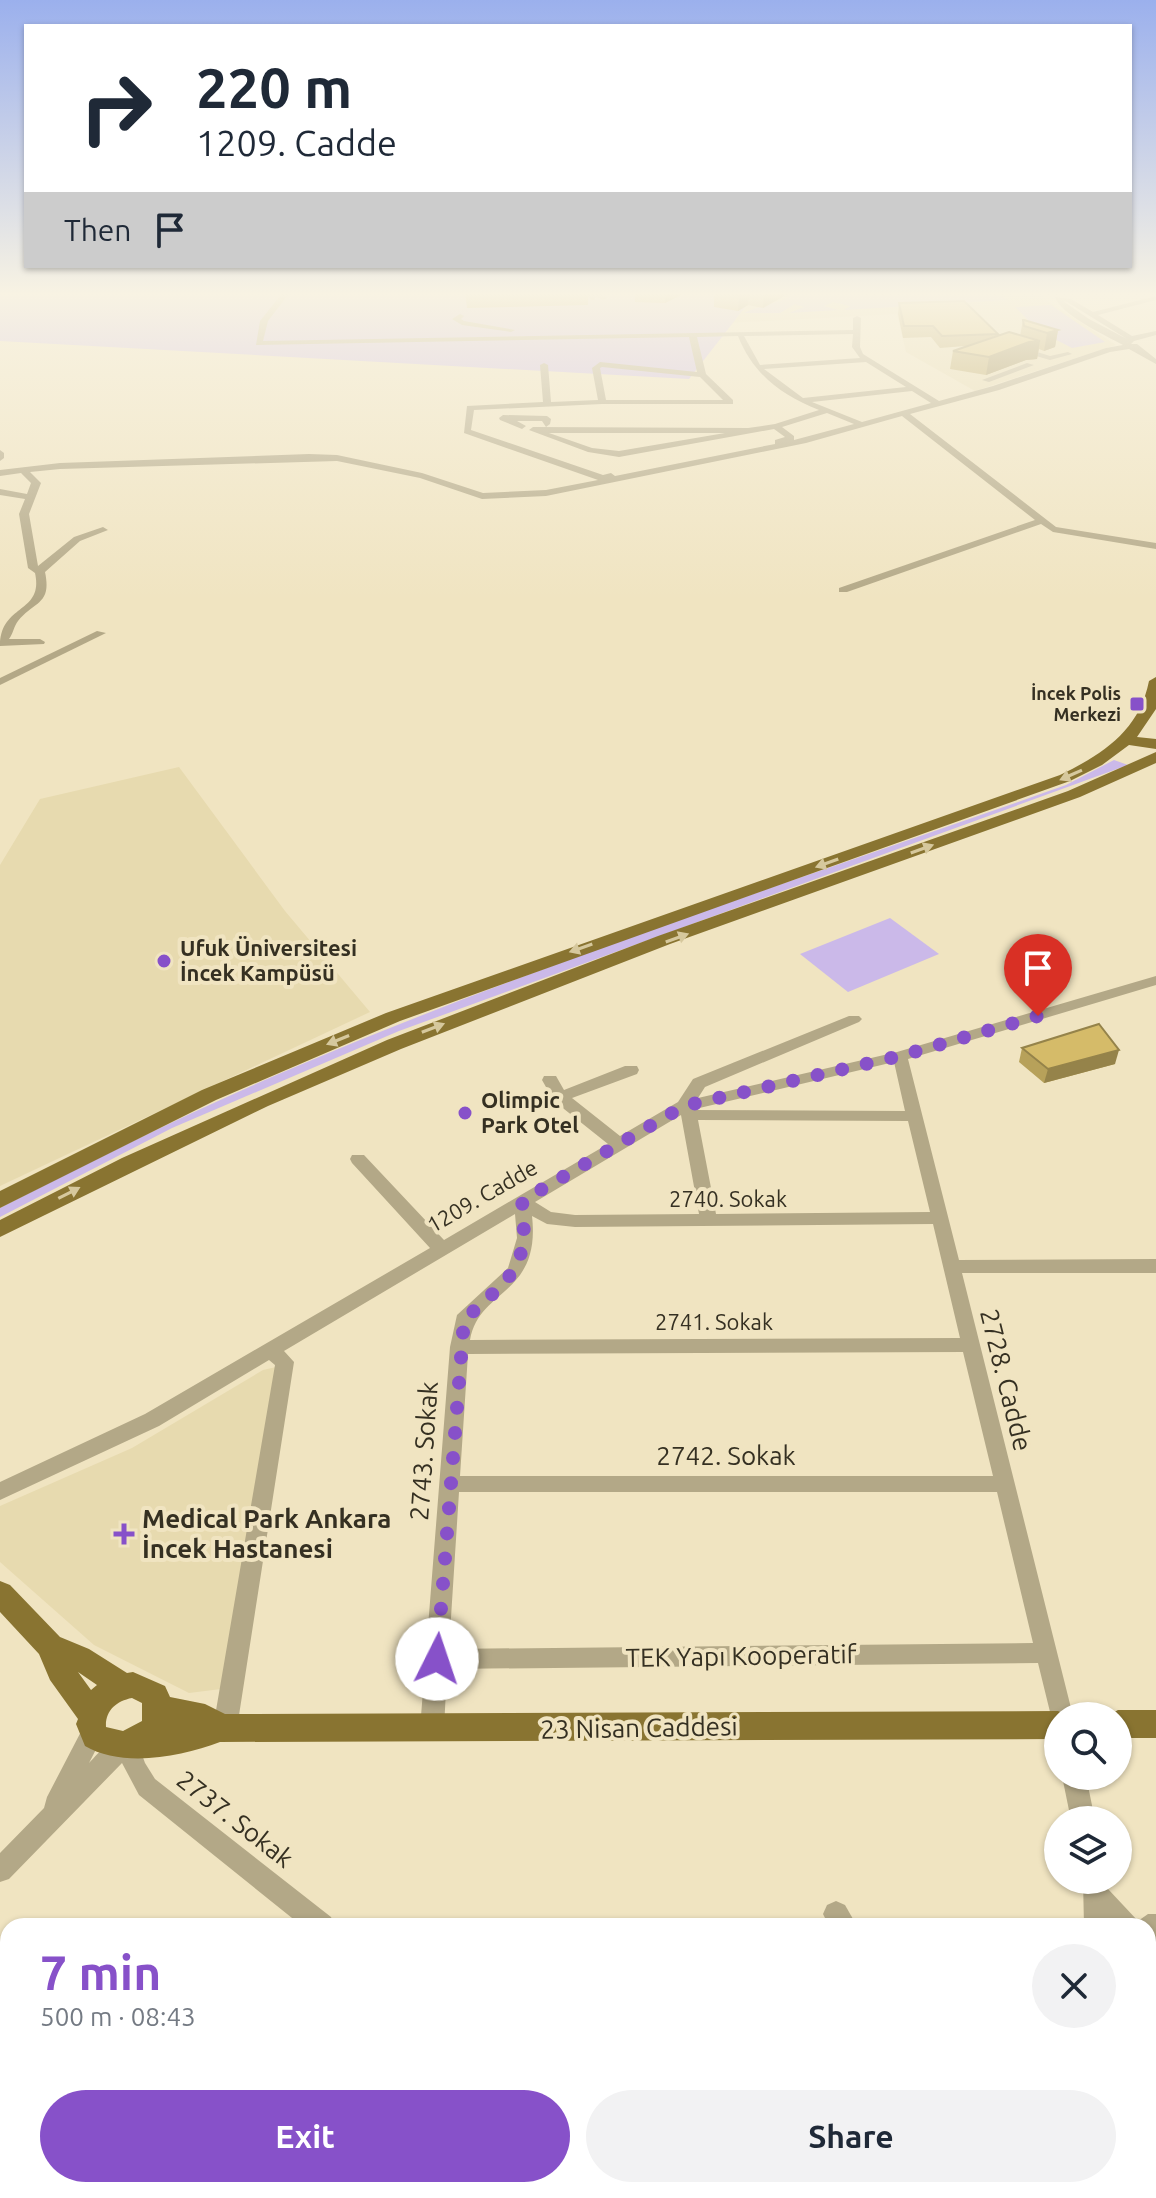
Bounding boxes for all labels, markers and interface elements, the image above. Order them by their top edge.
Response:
icon: right [64,56,168,160]
text: 220 m [196,56,352,119]
text: 1209. Cadde [196,122,397,163]
icon: arrive [148,208,192,252]
text: Then [64,213,132,247]
place label: İncek Polis Merkezi [1031,683,1121,724]
marker: İncek Polis Merkezi [1128,695,1146,713]
one-way arrow [1059,768,1083,782]
one-way arrow [910,842,934,855]
one-way arrow [814,857,838,869]
one-way arrow [665,931,689,944]
pin [1004,934,1072,1016]
place label: Ufuk Üniversitesi İncek Kampüsü [180,935,357,985]
one-way arrow [569,943,593,955]
icon: arrive [1016,946,1060,990]
marker: Ufuk Üniversitesi İncek Kampüsü [155,952,173,970]
one-way arrow [421,1021,445,1034]
one-way arrow [326,1033,350,1046]
place label: Olimpic Park Otel [481,1087,579,1137]
marker: Olimpic Park Otel [456,1104,474,1122]
street label: 1209. Cadde [422,1154,541,1237]
one-way arrow [58,1186,81,1199]
street label: 2740. Sokak [669,1186,787,1211]
street label: 2728. Cadde [975,1306,1038,1454]
street label: 2741. Sokak [655,1309,773,1334]
street label: 2743. Sokak [404,1380,443,1522]
street label: 2742. Sokak [656,1441,796,1470]
place label: Medical Park Ankara İncek Hastanesi [142,1504,392,1563]
marker: Medical Park Ankara İncek Hastanesi [113,1523,135,1545]
position arrow [395,1617,479,1701]
street label: TEK Yapı Kooperatif [625,1639,858,1672]
map controls [1044,1702,1132,1894]
button: search [1044,1702,1132,1790]
street label: 23 Nisan Caddesi [540,1711,738,1744]
street label: 2737. Sokak [171,1764,299,1873]
button: layers [1044,1806,1132,1894]
button: close [1032,1944,1116,2028]
text: 7 min [40,1945,161,1999]
text: 500 m · 08:43 [40,2002,196,2031]
button: Exit [40,2090,570,2182]
button: Share [586,2090,1116,2182]

